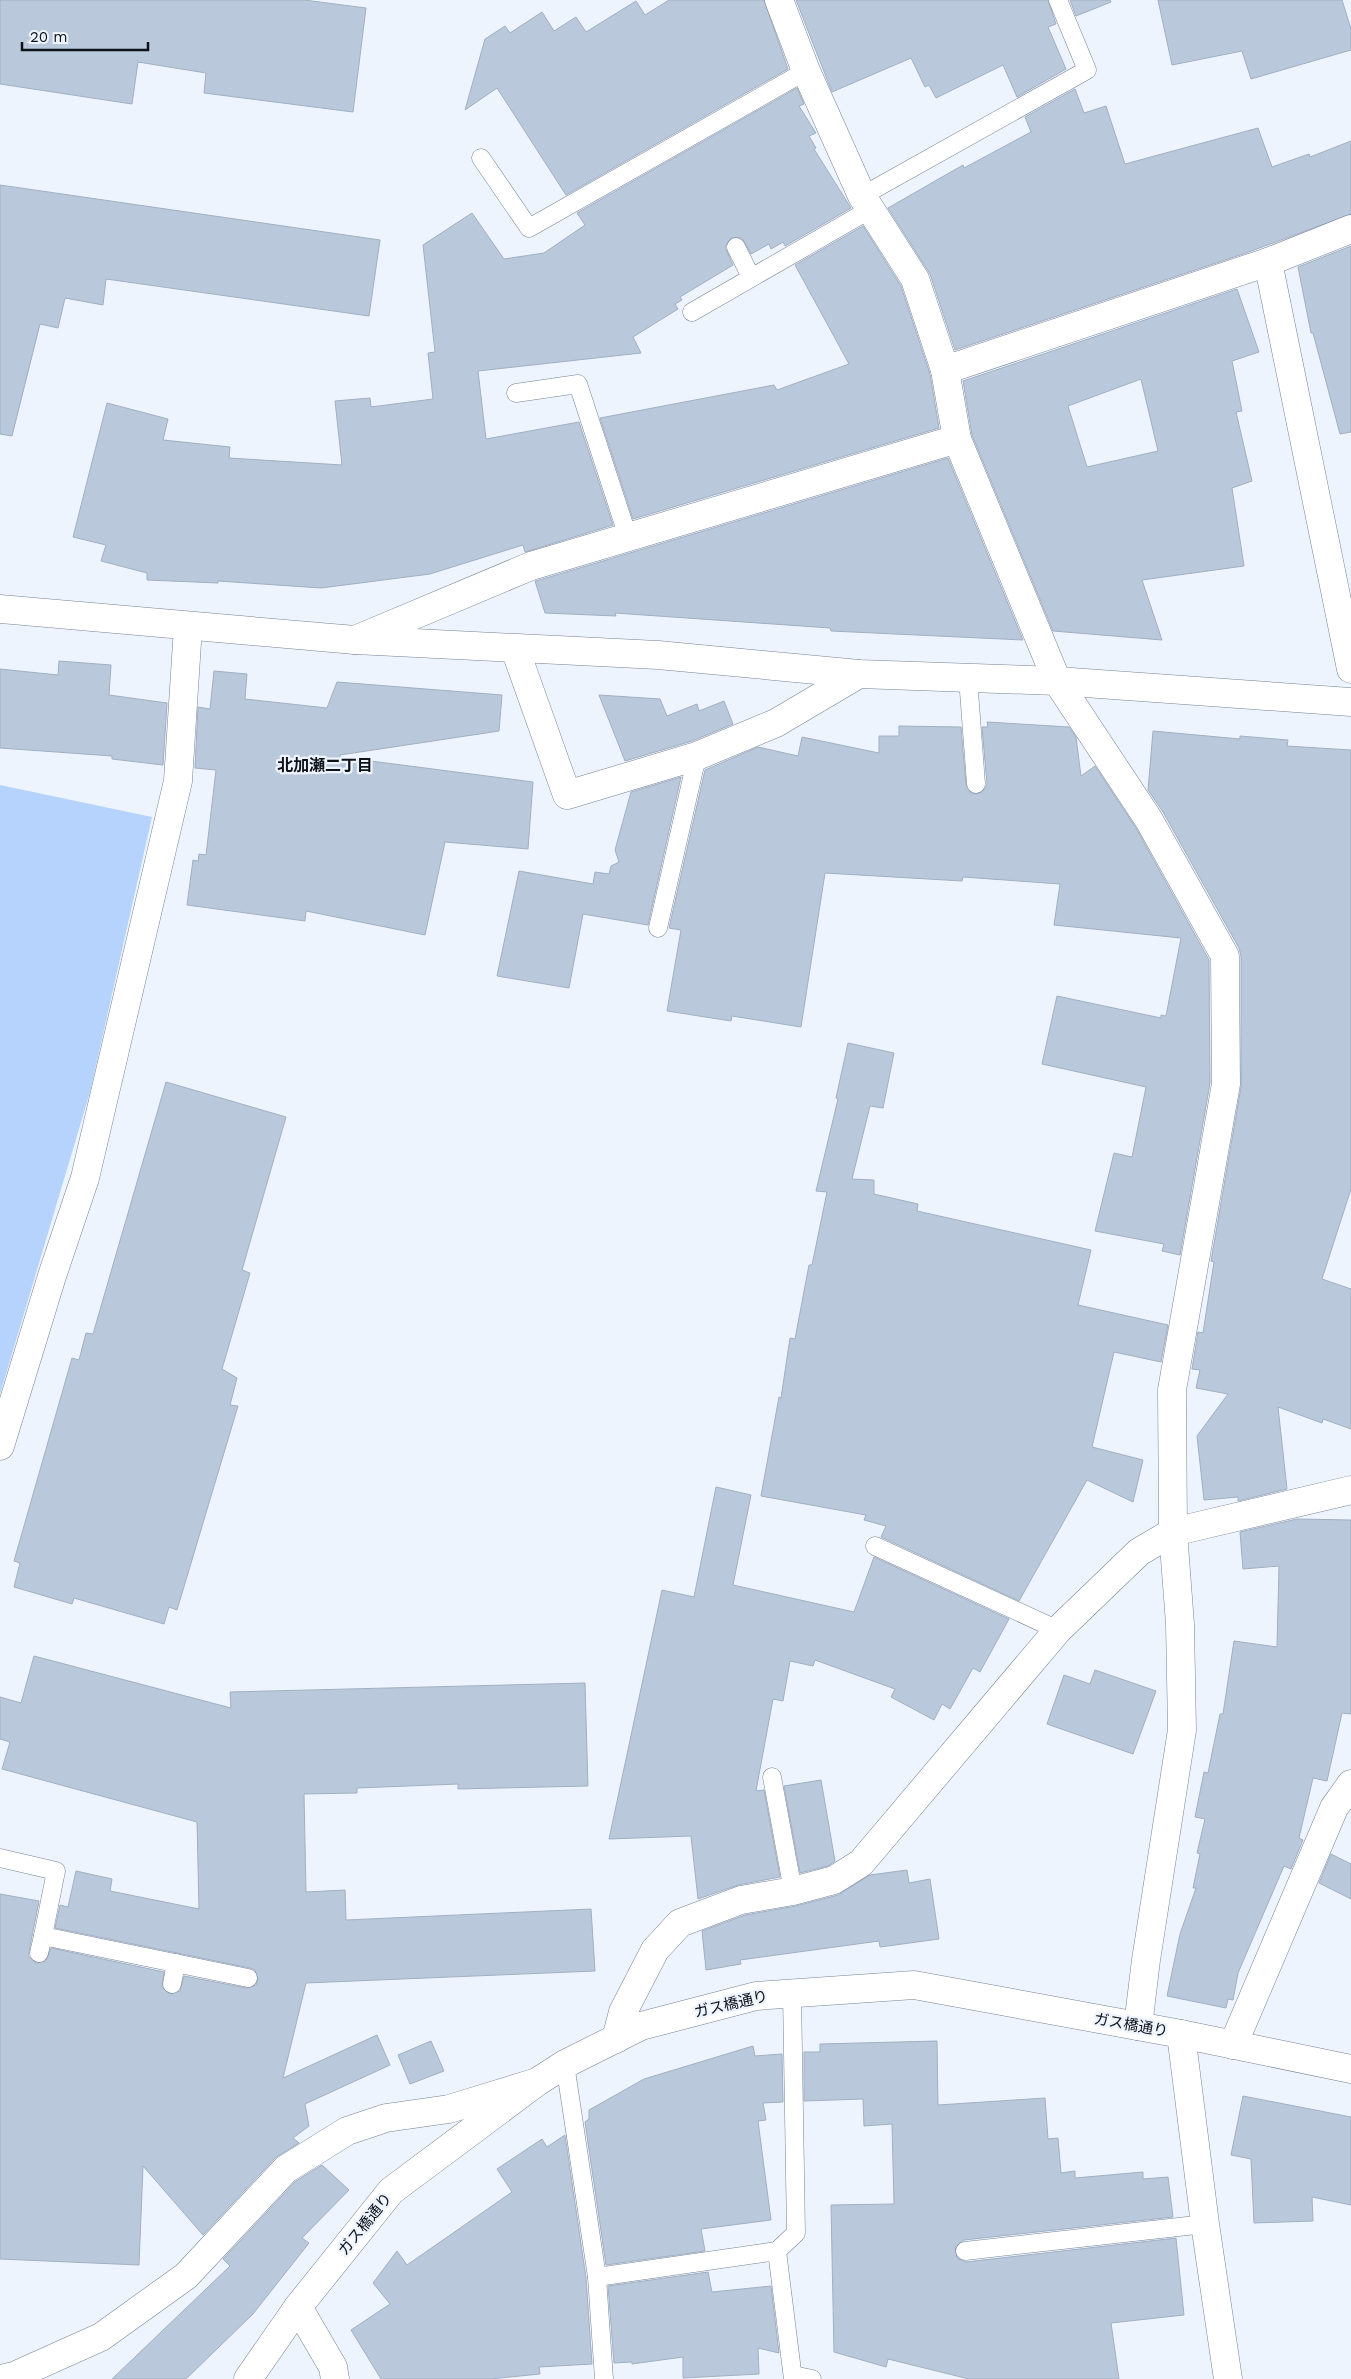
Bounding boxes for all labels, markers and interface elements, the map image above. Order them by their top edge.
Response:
scale bar [22,20,149,52]
text: 20 m [30,28,68,46]
district label: 北加瀬二丁目 [277,756,373,775]
street label: ガス橋通り [692,1987,770,2021]
street label: ガス橋通り [1092,2010,1170,2040]
street label: ガス橋通り [334,2189,396,2259]

